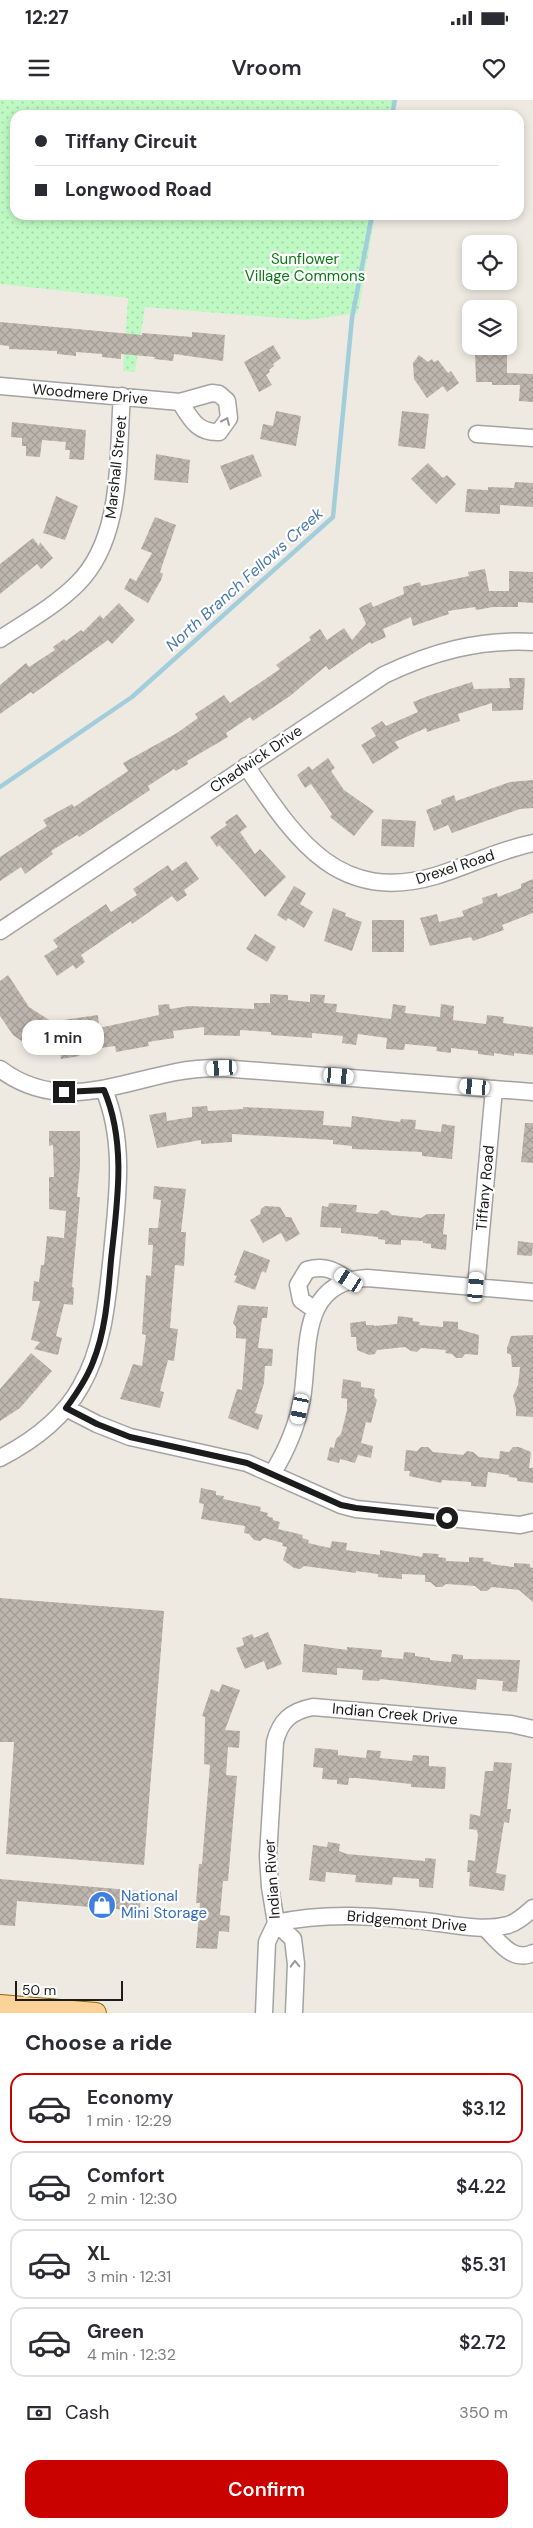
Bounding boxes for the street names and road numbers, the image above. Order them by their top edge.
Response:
street label: Woodmere Drive [31,379,149,409]
street label: Marshall Street [101,414,131,520]
street label: Chadwick Drive [206,721,306,797]
street label: Drexel Road [413,845,497,889]
street label: Tiffany Road [471,1144,499,1232]
street label: Indian Creek Drive [331,1699,459,1729]
street label: Indian River [259,1838,285,1920]
street label: Bridgemont Drive [346,1906,468,1936]

